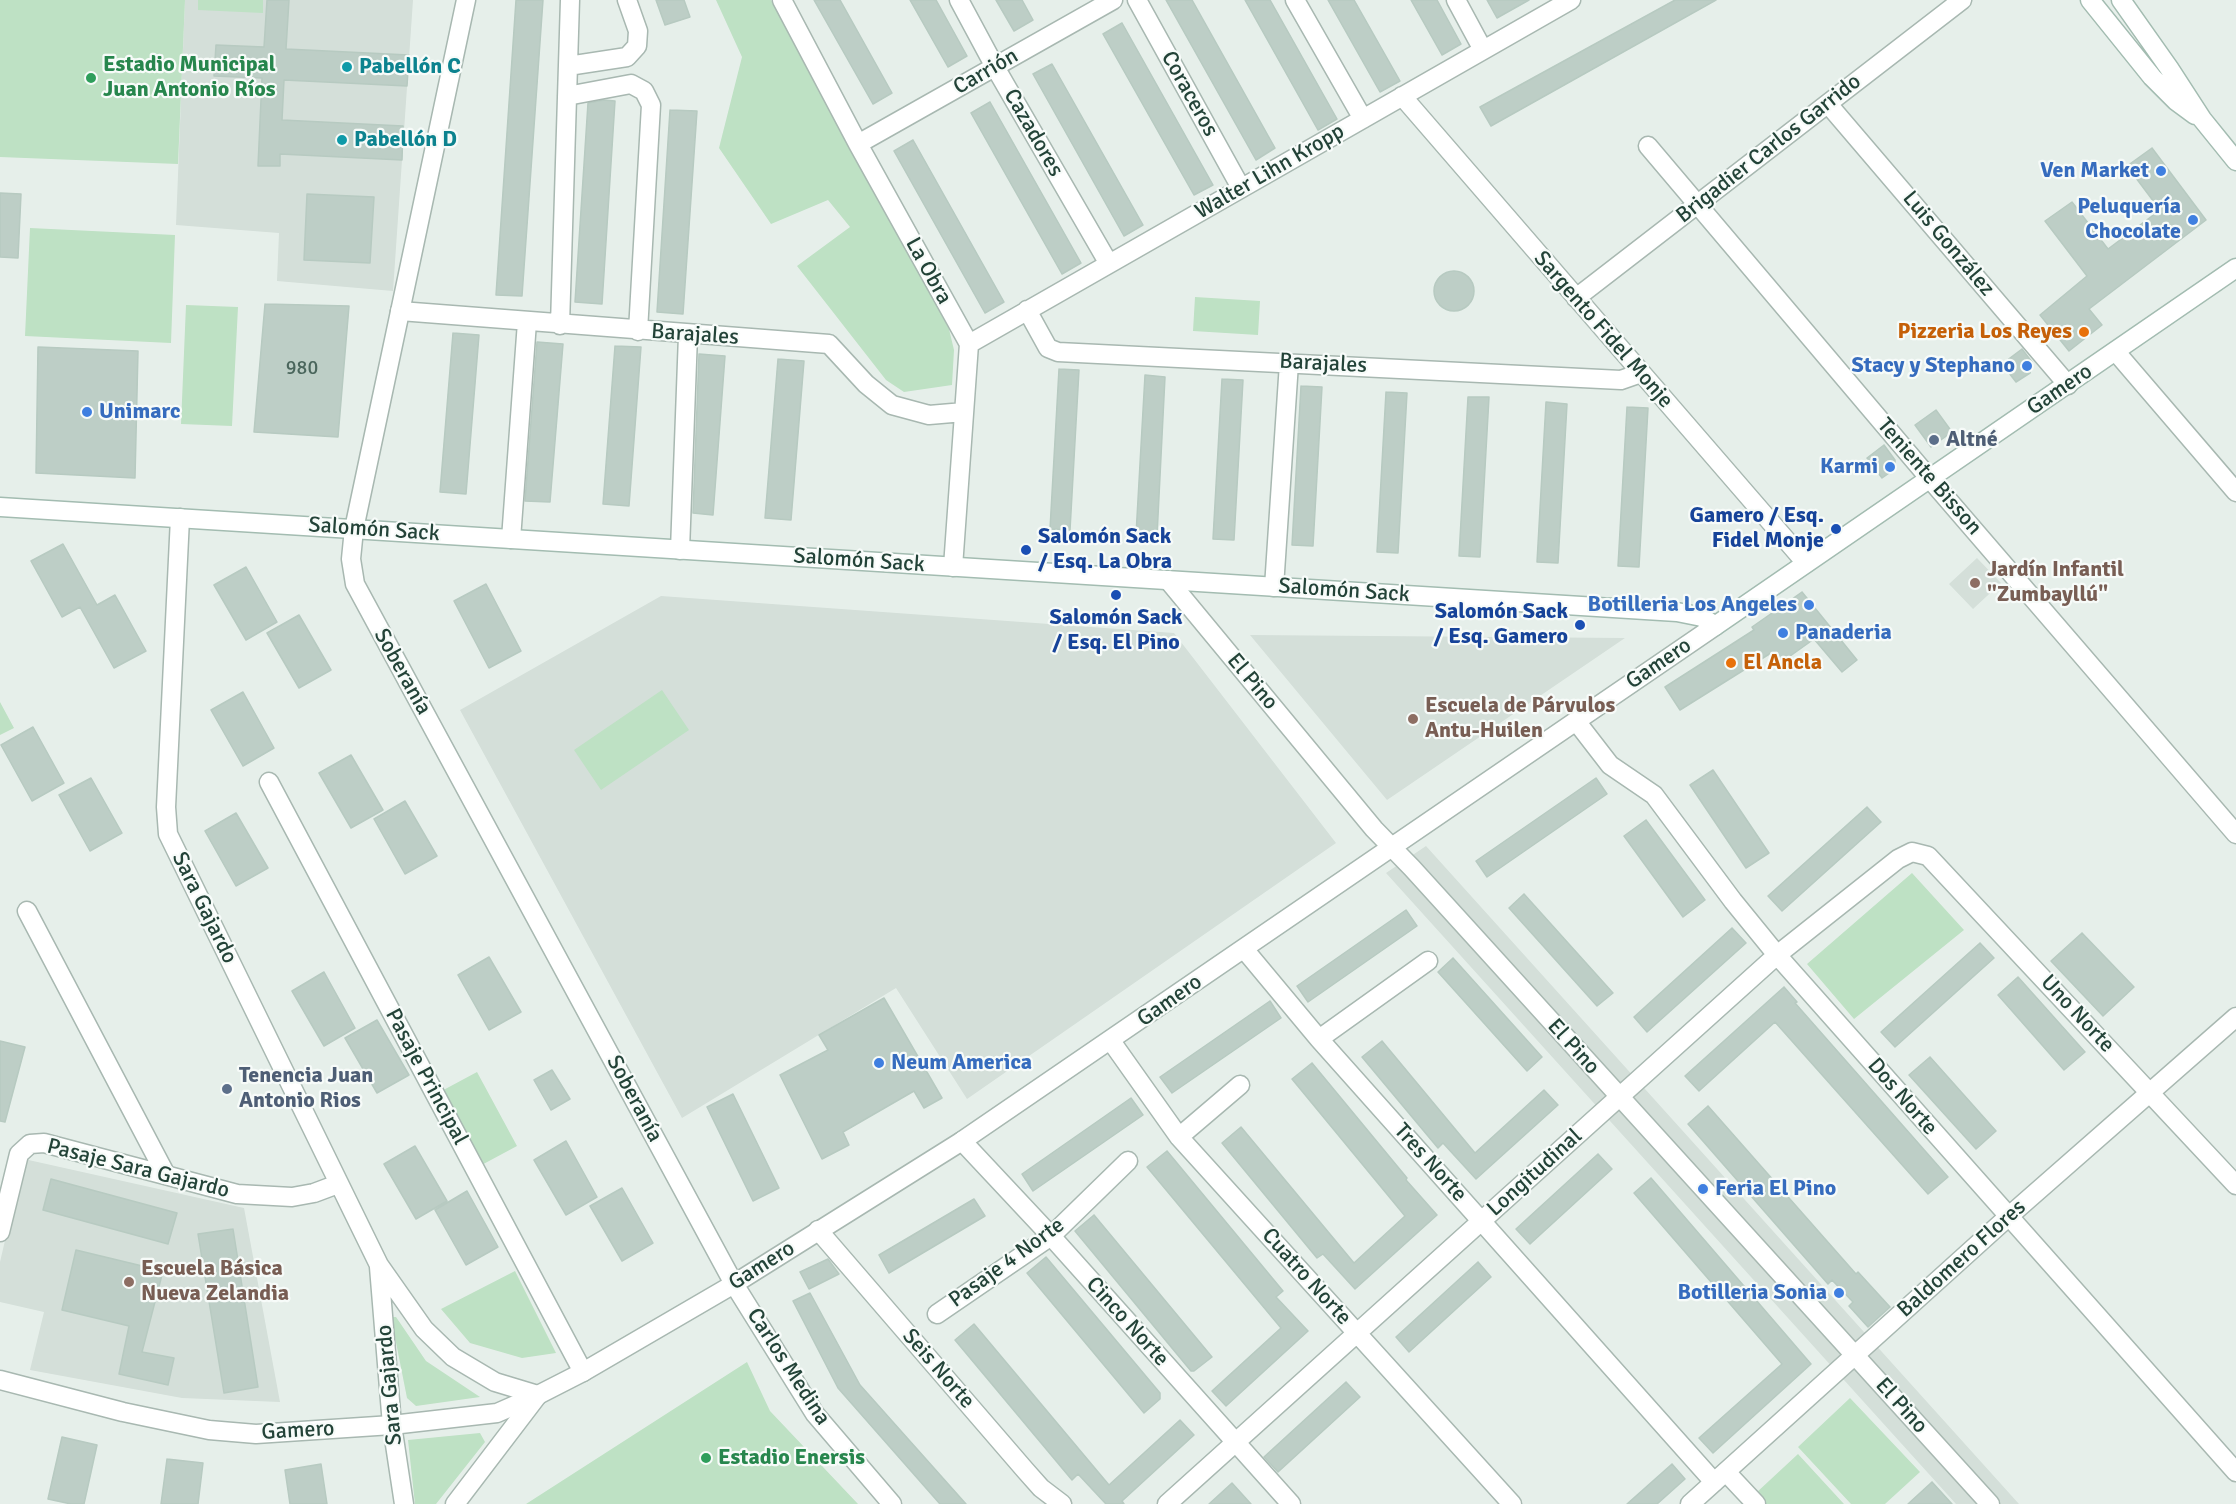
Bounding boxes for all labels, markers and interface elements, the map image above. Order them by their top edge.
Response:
street label: Carrión [949,43,1023,101]
street label: Coraceros [1155,47,1223,141]
place label: Estadio Municipal Juan Antonio Ríos [103,52,276,104]
place label: Pabellón C [359,54,461,80]
marker: Pabellón C [340,60,354,74]
street label: Brigadier Carlos Garrido [1671,69,1867,229]
marker: Estadio Municipal Juan Antonio Ríos [84,71,98,85]
street label: Cazadores [997,85,1069,181]
street label: Walter Lihn Kropp [1191,119,1349,225]
place label: Pabellón D [354,127,457,153]
marker: Pabellón D [335,133,349,147]
place label: Ven Market [2040,158,2149,184]
marker: Ven Market [2154,164,2168,178]
street label: Luis González [1896,186,2000,302]
place label: Peluquería Chocolate [2077,194,2181,246]
marker: Peluquería Chocolate [2186,213,2200,227]
street label: La Obra [899,233,957,309]
street label: Sargento Fidel Monje [1528,246,1678,414]
street label: Barajales [650,319,740,351]
place label: Pizzeria Los Reyes [1897,319,2072,345]
marker: Pizzeria Los Reyes [2077,325,2091,339]
street label: Barajales [1278,349,1368,379]
place label: Stacy y Stephano [1852,353,2015,379]
house number: 980 [286,357,318,381]
marker: Stacy y Stephano [2020,359,2034,373]
street label: Gamero [2022,359,2098,421]
place label: Unimarc [99,399,180,425]
marker: Unimarc [80,405,94,419]
street label: Teniente Bisson [1871,413,1987,541]
place label: Altné [1946,427,1998,453]
marker: Altné [1927,433,1941,447]
place label: Karmi [1820,454,1878,480]
marker: Karmi [1883,460,1897,474]
place label: Gamero / Esq. Fidel Monje [1690,503,1824,554]
street label: Salomón Sack [307,512,441,548]
marker: Gamero / Esq. Fidel Monje [1829,522,1843,536]
place label: Salomón Sack / Esq. La Obra [1038,524,1172,576]
street label: Salomón Sack [792,543,926,579]
marker: Salomón Sack / Esq. La Obra [1019,543,1033,557]
place label: Jardín Infantil "Zumbayllú" [1987,557,2124,608]
street label: Salomón Sack [1277,573,1411,609]
marker: Jardín Infantil "Zumbayllú" [1968,576,1982,590]
marker: Salomón Sack / Esq. El Pino [1109,588,1123,602]
place label: Botilleria Los Angeles [1588,592,1797,618]
marker: Botilleria Los Angeles [1802,598,1816,612]
place label: Salomón Sack / Esq. Gamero [1434,599,1568,650]
place label: Salomón Sack / Esq. El Pino [1049,605,1183,656]
marker: Salomón Sack / Esq. Gamero [1573,618,1587,632]
place label: Panaderia [1795,620,1892,646]
street label: Soberanía [368,624,436,720]
marker: Panaderia [1776,626,1790,640]
street label: Gamero [1621,633,1697,695]
street label: El Pino [1221,648,1283,716]
place label: El Ancla [1743,650,1822,676]
marker: El Ancla [1724,656,1738,670]
place label: Escuela de Párvulos Antu-Huilen [1425,693,1615,744]
marker: Escuela de Párvulos Antu-Huilen [1406,712,1420,726]
street label: Sara Gajardo [166,848,242,968]
street label: Gamero [1133,969,1207,1033]
street label: Uno Norte [2034,970,2120,1058]
street label: Pasaje Principal [379,1004,473,1150]
street label: El Pino [1541,1014,1605,1080]
place label: Neum America [891,1050,1032,1076]
street label: Soberanía [600,1051,668,1147]
street label: Dos Norte [1861,1053,1943,1141]
marker: Neum America [872,1056,886,1070]
place label: Tenencia Juan Antonio Rios [239,1063,373,1114]
marker: Tenencia Juan Antonio Rios [220,1082,234,1096]
street label: Tres Norte [1388,1118,1472,1208]
street label: Longitudinal [1482,1123,1588,1223]
street label: Pasaje Sara Gajardo [44,1134,232,1204]
place label: Feria El Pino [1715,1176,1836,1202]
marker: Feria El Pino [1696,1182,1710,1196]
street label: Baldomero Flores [1892,1194,2032,1324]
street label: Pasaje 4 Norte [944,1212,1070,1314]
street label: Cuatro Norte [1256,1223,1356,1331]
street label: Gamero [724,1235,800,1297]
place label: Escuela Básica Nueva Zelandia [141,1256,289,1308]
street label: Cinco Norte [1080,1272,1174,1372]
marker: Escuela Básica Nueva Zelandia [122,1275,136,1289]
place label: Botilleria Sonia [1677,1280,1827,1306]
marker: Botilleria Sonia [1832,1286,1846,1300]
street label: Carlos Medina [740,1304,836,1430]
street label: Sara Gajardo [372,1324,408,1446]
street label: Seis Norte [896,1324,980,1414]
street label: El Pino [1869,1373,1933,1439]
street label: Gamero [261,1416,335,1446]
place label: Estadio Enersis [718,1445,865,1471]
marker: Estadio Enersis [699,1451,713,1465]

